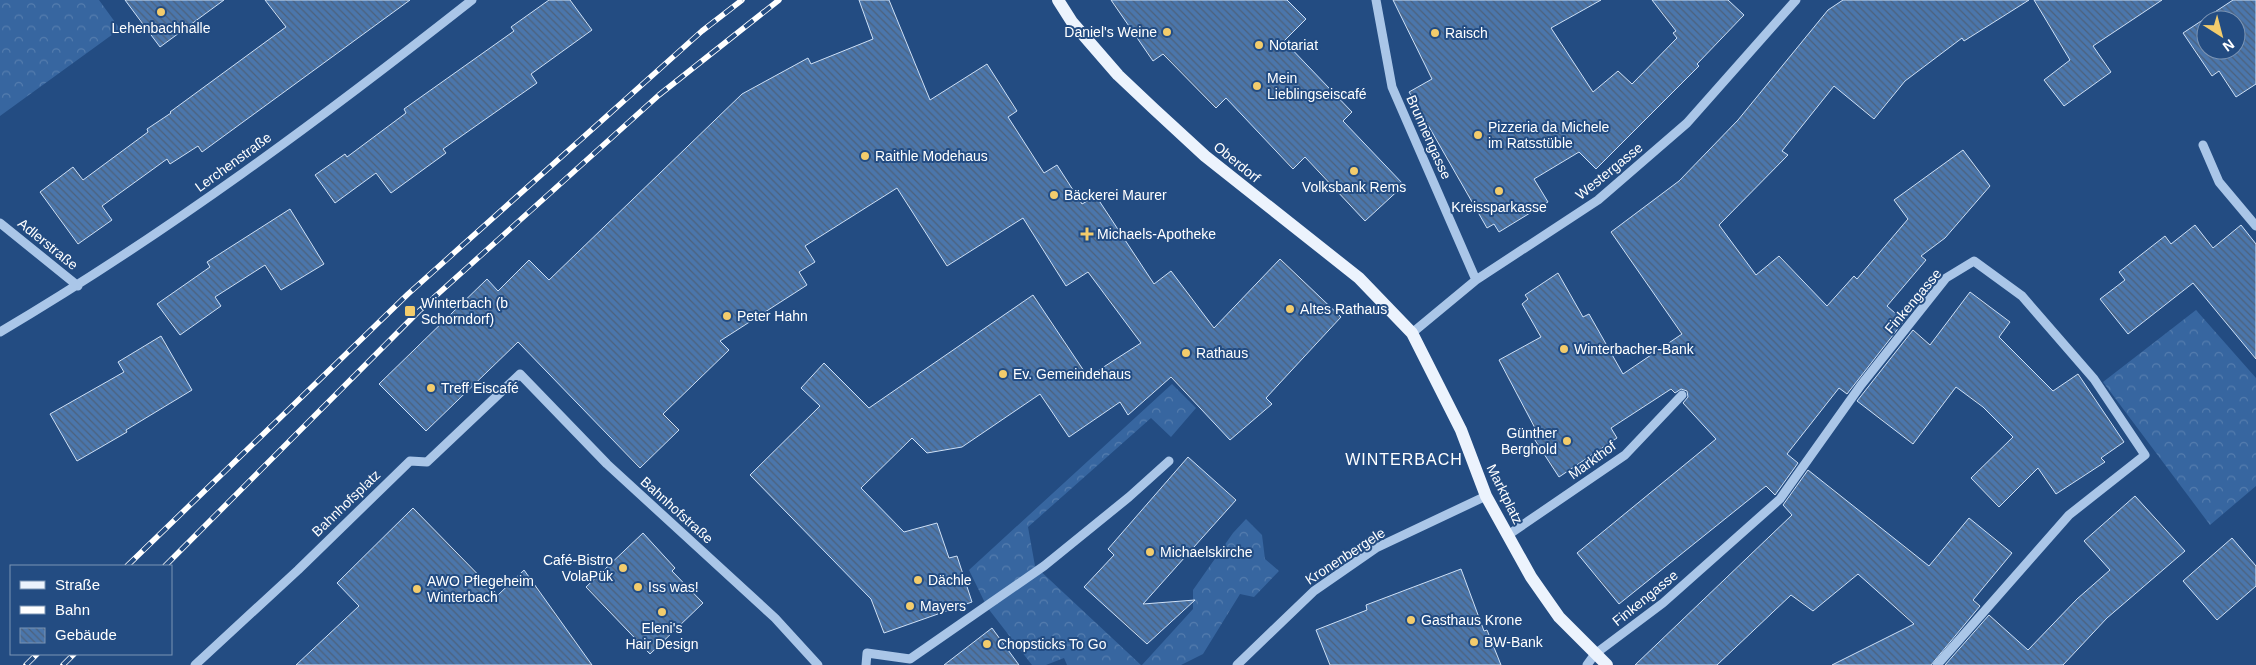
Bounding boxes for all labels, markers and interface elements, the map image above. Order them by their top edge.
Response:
marker: Lehenbachhalle [155,6,167,18]
north arrow [2196,10,2246,60]
place label: Lehenbachhalle [112,20,211,36]
place label: Daniel's Weine [1064,24,1157,40]
place label: Raisch [1445,25,1488,41]
marker: Daniel's Weine [1161,26,1173,38]
marker: Raisch [1429,27,1441,39]
text: N [2220,36,2237,55]
place label: Notariat [1269,37,1318,53]
marker: Notariat [1253,39,1265,51]
place label: Mein Lieblingseiscafé [1267,70,1367,102]
marker: Mein Lieblingseiscafé [1251,80,1263,92]
street label: Brunnengasse [1403,93,1455,182]
place label: Pizzeria da Michele im Ratsstüble [1488,119,1610,151]
street label: Lerchenstraße [192,129,274,195]
marker: Pizzeria da Michele im Ratsstüble [1472,129,1484,141]
street label: Oberdorf [1210,138,1264,186]
street label: Westergasse [1572,139,1646,203]
place label: Raithle Modehaus [875,148,988,164]
marker: Raithle Modehaus [859,150,871,162]
marker: Volksbank Rems [1348,165,1360,177]
place label: Volksbank Rems [1302,179,1406,195]
marker: Kreissparkasse [1493,185,1505,197]
place label: Bäckerei Maurer [1064,187,1167,203]
marker: Bäckerei Maurer [1048,189,1060,201]
place label: Kreissparkasse [1451,199,1547,215]
street label: Adlerstraße [15,215,81,273]
place label: Michaels-Apotheke [1097,226,1216,242]
marker: Michaels-Apotheke [1081,228,1093,240]
street label: Finkengasse [1881,265,1945,337]
place label: Winterbach (b Schorndorf) [421,295,508,327]
place label: Altes Rathaus [1300,301,1387,317]
marker: Altes Rathaus [1284,303,1296,315]
marker: Winterbach (b Schorndorf) [403,304,417,318]
place label: Peter Hahn [737,308,808,324]
marker: Peter Hahn [721,310,733,322]
place label: Winterbacher-Bank [1574,341,1695,357]
marker: Winterbacher-Bank [1558,343,1570,355]
place label: Rathaus [1196,345,1248,361]
marker: Rathaus [1180,347,1192,359]
place label: Ev. Gemeindehaus [1013,366,1131,382]
marker: Ev. Gemeindehaus [997,368,1009,380]
place label: Treff Eiscafé [441,380,519,396]
marker: Treff Eiscafé [425,382,437,394]
place label: Günther Berghold [1501,425,1557,457]
marker: Günther Berghold [1561,435,1573,447]
street label: Markthof [1565,437,1619,482]
district label: WINTERBACH [1345,451,1463,468]
street label: Marktplatz [1484,461,1526,527]
street label: Bahnhofsplatz [309,466,383,540]
street label: Bahnhofstraße [638,473,717,547]
street label: Kronenbergele [1302,524,1388,588]
place label: Michaelskirche [1160,544,1253,560]
marker: Michaelskirche [1144,546,1156,558]
place label: Café-Bistro VolaPük [543,552,614,584]
marker: Café-Bistro VolaPük [617,562,629,574]
legend [10,565,172,655]
street label: Finkengasse [1609,567,1681,629]
place label: Dächle [928,572,972,588]
place label: AWO Pflegeheim Winterbach [427,573,534,605]
marker: Dächle [912,574,924,586]
text: Straße [55,576,100,593]
place label: Iss was! [648,579,699,595]
marker: Iss was! [632,581,644,593]
marker: AWO Pflegeheim Winterbach [411,583,423,595]
place label: Mayers [920,598,966,614]
marker: Mayers [904,600,916,612]
text: Bahn [55,601,90,618]
marker: Eleni's Hair Design [656,606,668,618]
place label: Gasthaus Krone [1421,612,1522,628]
marker: Gasthaus Krone [1405,614,1417,626]
place label: Eleni's Hair Design [625,620,699,652]
text: Gebäude [55,626,117,643]
place label: BW-Bank [1484,634,1544,650]
place label: Chopsticks To Go [997,636,1107,652]
marker: BW-Bank [1468,636,1480,648]
marker: Chopsticks To Go [981,638,993,650]

